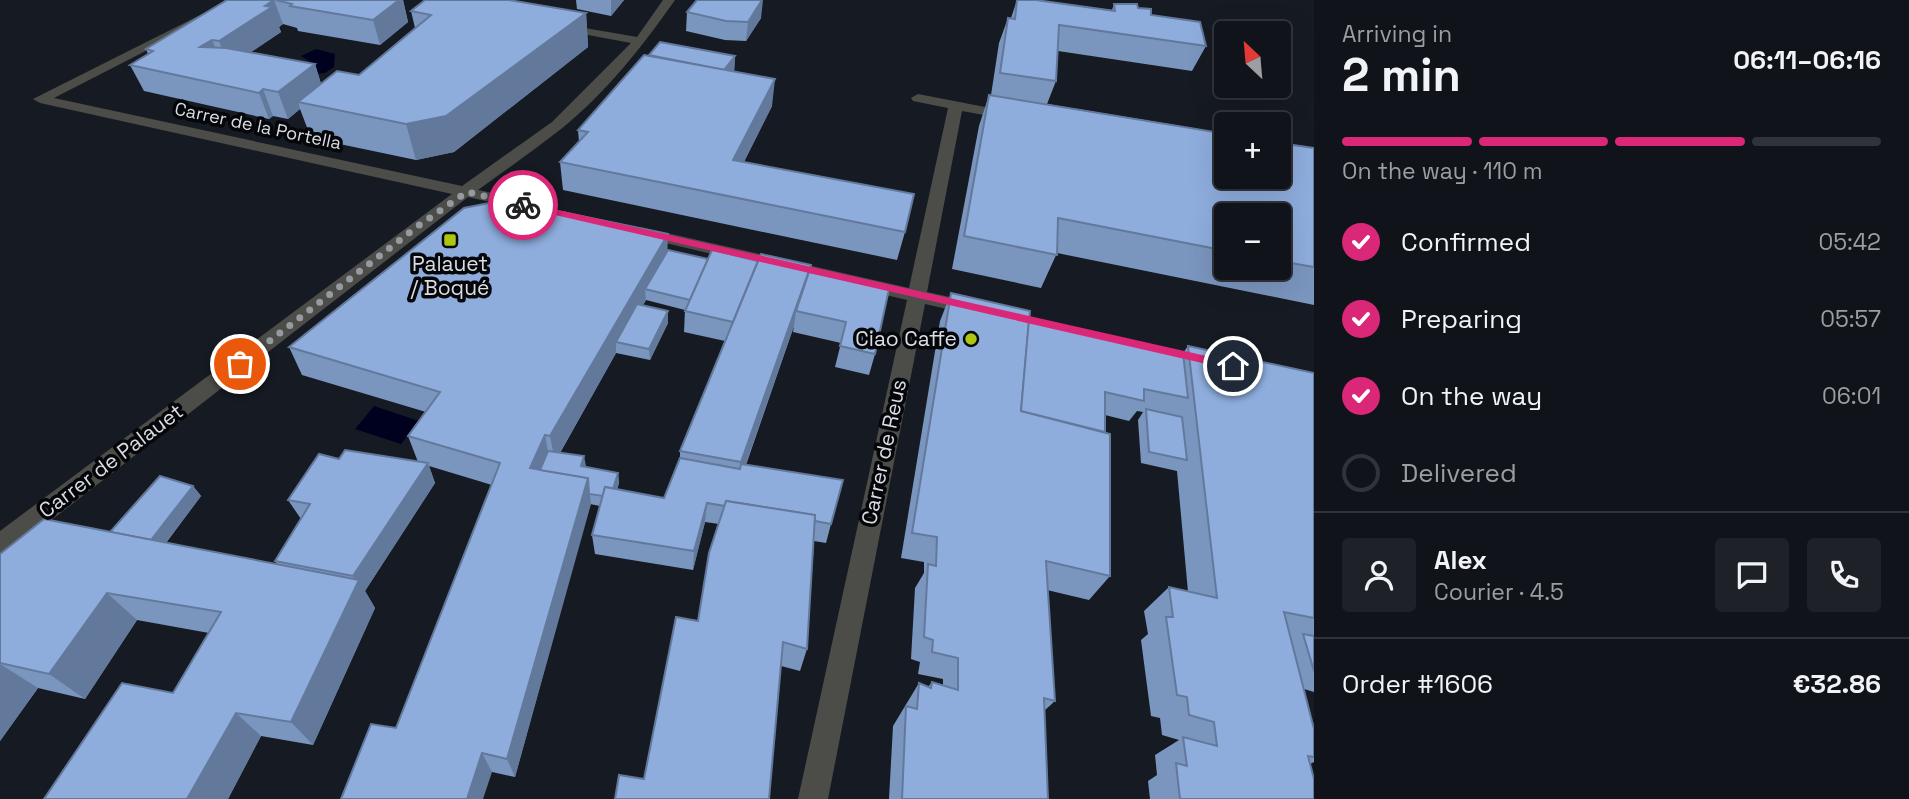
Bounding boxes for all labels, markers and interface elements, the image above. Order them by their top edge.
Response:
text: Arriving in [1342,19,1452,49]
north arrow [1214,21,1292,98]
map controls [1214,21,1291,280]
text: 06:11–06:16 [1733,43,1881,77]
text: 2 min [1342,46,1461,104]
street label: Carrer de la Portella [173,97,343,154]
button: + [1214,112,1291,189]
text: On the way · 110 m [1342,156,1543,186]
courier [488,170,558,240]
icon: bike [504,186,542,224]
button: − [1214,203,1291,280]
icon: check [1342,223,1380,261]
text: Confirmed [1401,225,1531,259]
text: 05:42 [1818,227,1881,257]
marker: Palauet / Boqué [442,232,458,248]
place label: Palauet / Boqué [411,250,489,301]
icon: check [1342,300,1380,338]
text: Preparing [1401,302,1522,336]
text: 05:57 [1820,304,1881,334]
place label: Ciao Caffe [855,325,957,352]
marker: Ciao Caffe [963,331,979,347]
pin [210,334,270,394]
pin [1203,336,1263,396]
icon: bag [221,345,259,383]
icon: home [1214,347,1252,385]
street label: Carrer de Reus [855,377,912,527]
icon: check [1342,377,1380,415]
text: On the way [1401,379,1542,413]
text: 06:01 [1822,381,1881,411]
street label: Carrer de Palauet [33,397,188,524]
text: Delivered [1401,456,1517,490]
button: person [1342,538,1416,612]
button: chat [1715,538,1789,612]
button: phone [1807,538,1881,612]
text: Alex [1434,543,1487,577]
text: Courier · 4.5 [1434,577,1564,607]
text: Order #1606 [1342,667,1493,701]
text: €32.86 [1793,667,1881,701]

